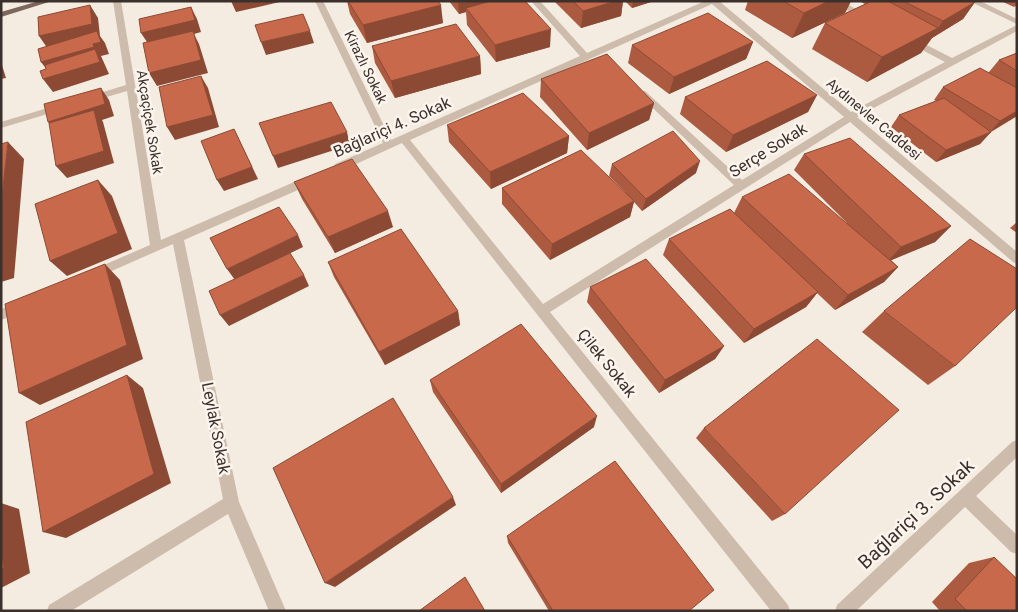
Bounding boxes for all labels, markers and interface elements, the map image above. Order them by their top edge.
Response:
street label: Kirazlı Sokak [341,28,391,107]
street label: Akçaçiçek Sokak [134,69,166,176]
street label: Aydınevler Caddesi [824,75,924,163]
street label: Bağlariçi 4. Sokak [330,92,454,161]
street label: Serçe Sokak [726,118,811,181]
street label: Çilek Sokak [574,325,641,402]
street label: Leylak Sokak [198,381,234,476]
street label: Bağlariçi 3. Sokak [853,454,979,574]

